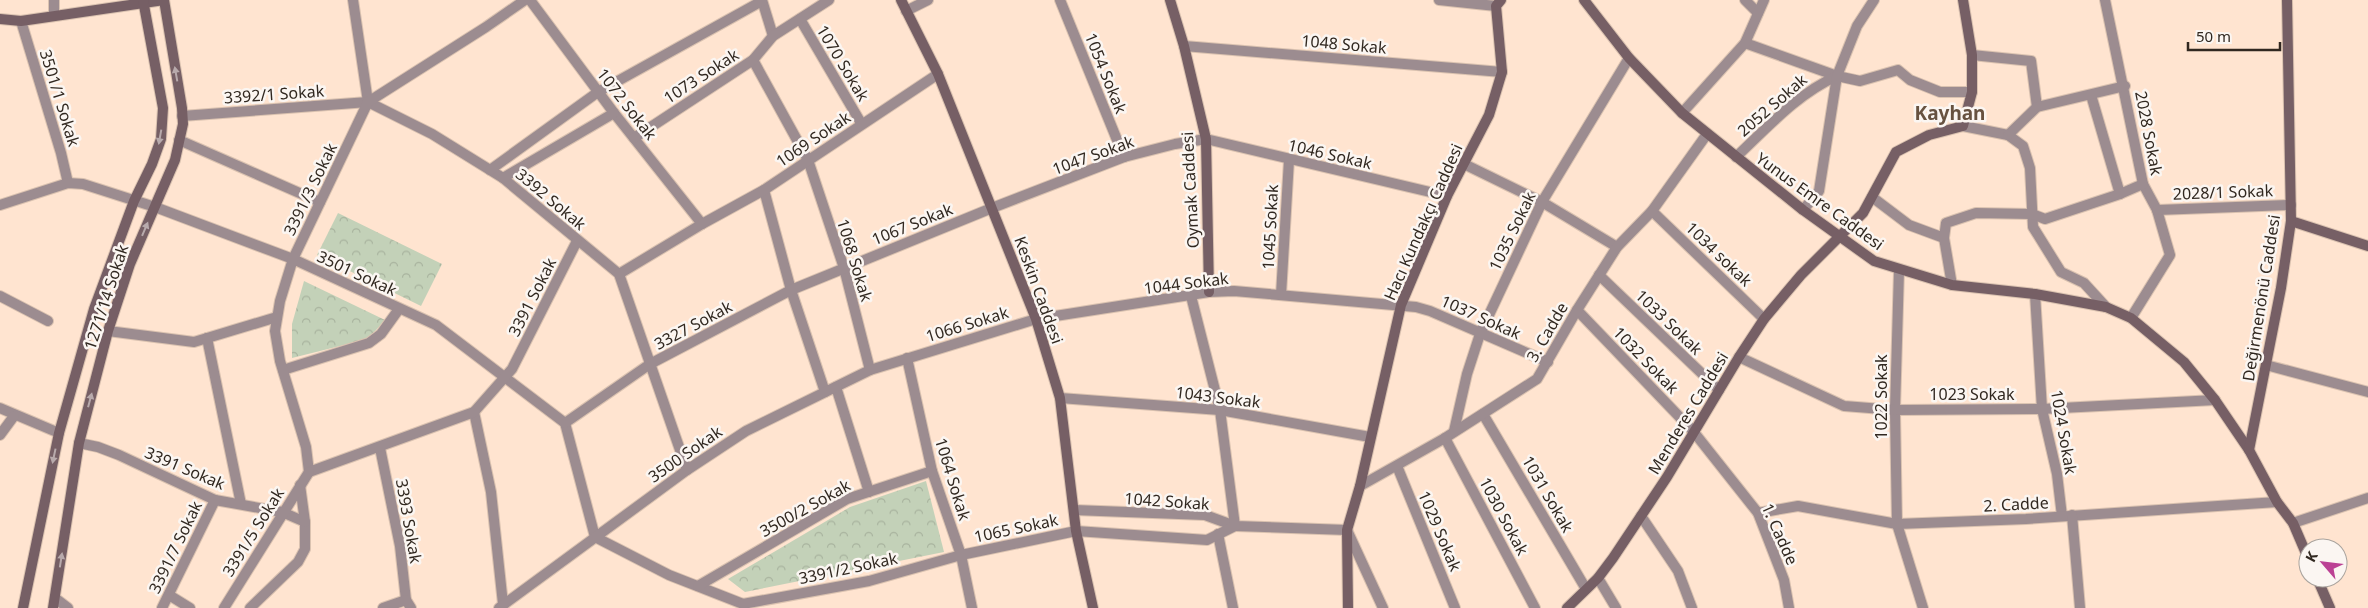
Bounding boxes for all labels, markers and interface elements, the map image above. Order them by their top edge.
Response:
scale bar [2188,20,2280,52]
street label: 1070 Sokak [812,21,875,106]
text: 50 m [2196,26,2231,46]
street label: 1054 Sokak [1080,29,1132,117]
street label: 1048 Sokak [1301,29,1388,59]
street label: 1073 Sokak [659,43,743,108]
street label: 3501/1 Sokak [35,47,85,150]
street label: 1072 Sokak [592,64,662,145]
one-way arrow [172,66,180,82]
street label: 2052 Sokak [1733,68,1812,141]
street label: 3392/1 Sokak [223,79,325,108]
street label: 2028 Sokak [2130,89,2168,177]
district label: Kayhan [1915,100,1985,126]
street label: 1069 Sokak [771,106,855,172]
one-way arrow [156,129,164,145]
street label: 1047 Sokak [1049,130,1137,180]
street label: Oymak Caddesi [1176,131,1204,249]
street label: 1046 Sokak [1286,134,1374,174]
street label: 3391/3 Sokak [278,139,342,239]
street label: Hacı Kundakçı Caddesi [1378,140,1468,304]
street label: Yunus Emre Caddesi [1752,147,1888,255]
street label: 3392 Sokak [511,163,591,235]
street label: 2028/1 Sokak [2172,179,2274,205]
street label: 1045 Sokak [1257,183,1283,270]
street label: 1035 Sokak [1483,187,1541,274]
street label: 1067 Sokak [868,198,956,250]
street label: Değirmenönü Caddesi [2237,213,2285,383]
street label: 1068 Sokak [832,216,878,304]
street label: 1034 sokak [1681,217,1757,291]
one-way arrow [142,222,150,236]
street label: Keskin Caddesi [1009,233,1069,347]
street label: 1271/14 Sokak [79,241,134,352]
street label: 3501 Sokak [314,245,401,301]
street label: 3391 Sokak [503,254,561,340]
street label: 1044 Sokak [1142,267,1230,299]
street label: 1033 Sokak [1631,284,1708,360]
street label: 1037 Sokak [1438,290,1525,345]
street label: 3327 Sokak [650,295,736,355]
street label: 3. Cadde [1521,298,1573,366]
street label: 1066 Sokak [923,301,1011,347]
street label: 1032 Sokak [1608,322,1684,399]
street label: Menderes Caddesi [1643,348,1733,478]
street label: 1022 Sokak [1870,354,1892,440]
street label: 1043 Sokak [1174,381,1262,413]
street label: 1023 Sokak [1929,383,2015,405]
street label: 1024 Sokak [2046,388,2082,476]
one-way arrow [86,393,94,408]
street label: 3500 Sokak [644,420,727,487]
street label: 1064 Sokak [930,435,976,523]
street label: 3391 Sokak [141,441,229,495]
one-way arrow [50,449,58,465]
street label: 1031 Sokak [1517,452,1579,537]
street label: 1030 Sokak [1474,473,1534,559]
street label: 3500/2 Sokak [756,474,855,542]
street label: 3393 Sokak [391,477,427,565]
street label: 3391/5 Sokak [217,483,289,580]
street label: 1042 Sokak [1124,487,1211,515]
street label: 1029 Sokak [1413,487,1467,575]
street label: 2. Cadde [1983,491,2049,517]
street label: 3391/7 Sokak [143,497,207,597]
street label: 1. Cadde [1757,500,1803,568]
street label: 1065 Sokak [972,508,1060,548]
north arrow [2298,538,2348,588]
street label: 3391/2 Sokak [797,547,900,589]
text: K [2301,547,2322,565]
one-way arrow [57,552,65,568]

